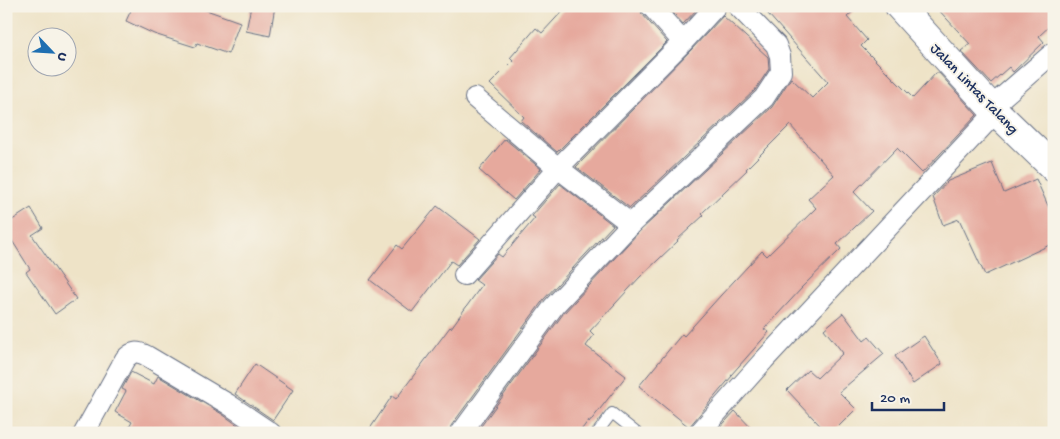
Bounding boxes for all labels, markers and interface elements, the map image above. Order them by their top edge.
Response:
north arrow [28,28,78,78]
street label: Jalan Lintas Talang [926,40,1021,139]
text: U [52,49,71,64]
scale bar [872,379,945,411]
text: 20 m [880,390,910,408]

